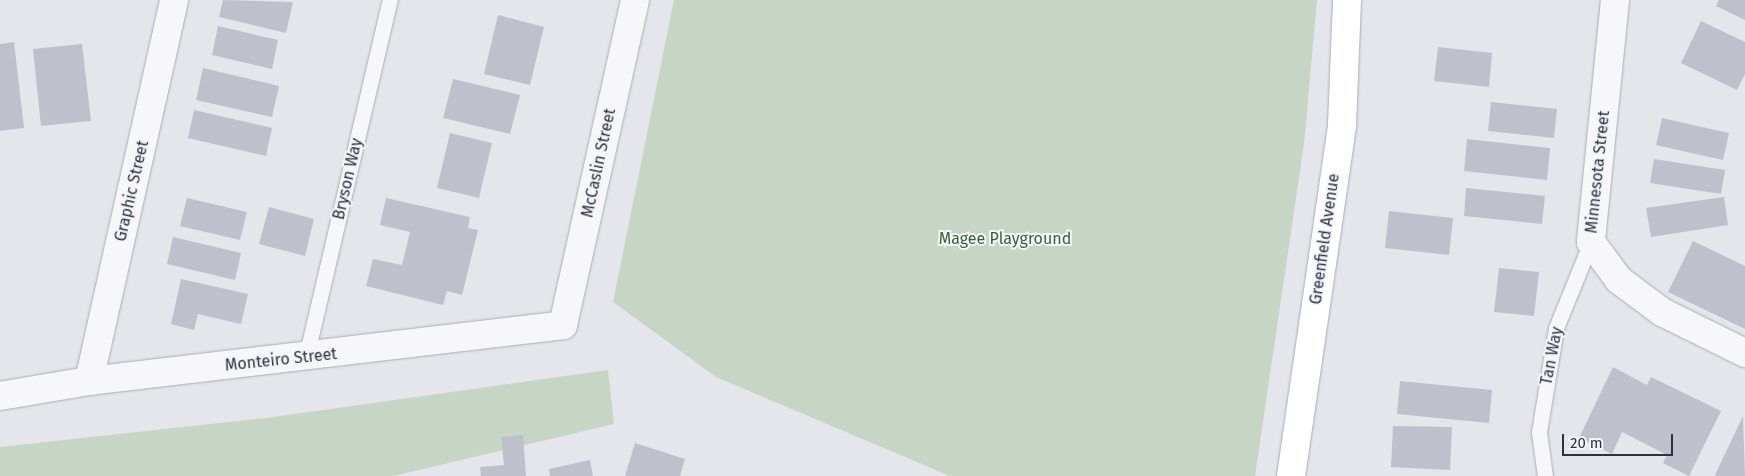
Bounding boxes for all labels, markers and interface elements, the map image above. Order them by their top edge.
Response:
street label: McCaslin Street [578,107,620,219]
street label: Minnesota Street [1582,110,1614,234]
street label: Bryson Way [329,136,367,222]
street label: Graphic Street [111,139,153,243]
street label: Greenfield Avenue [1306,172,1344,306]
park label: Magee Playground [939,229,1071,249]
street label: Tan Way [1537,325,1567,387]
street label: Monteiro Street [224,345,338,375]
scale bar [1565,424,1676,456]
text: 20 m [1570,434,1603,452]

